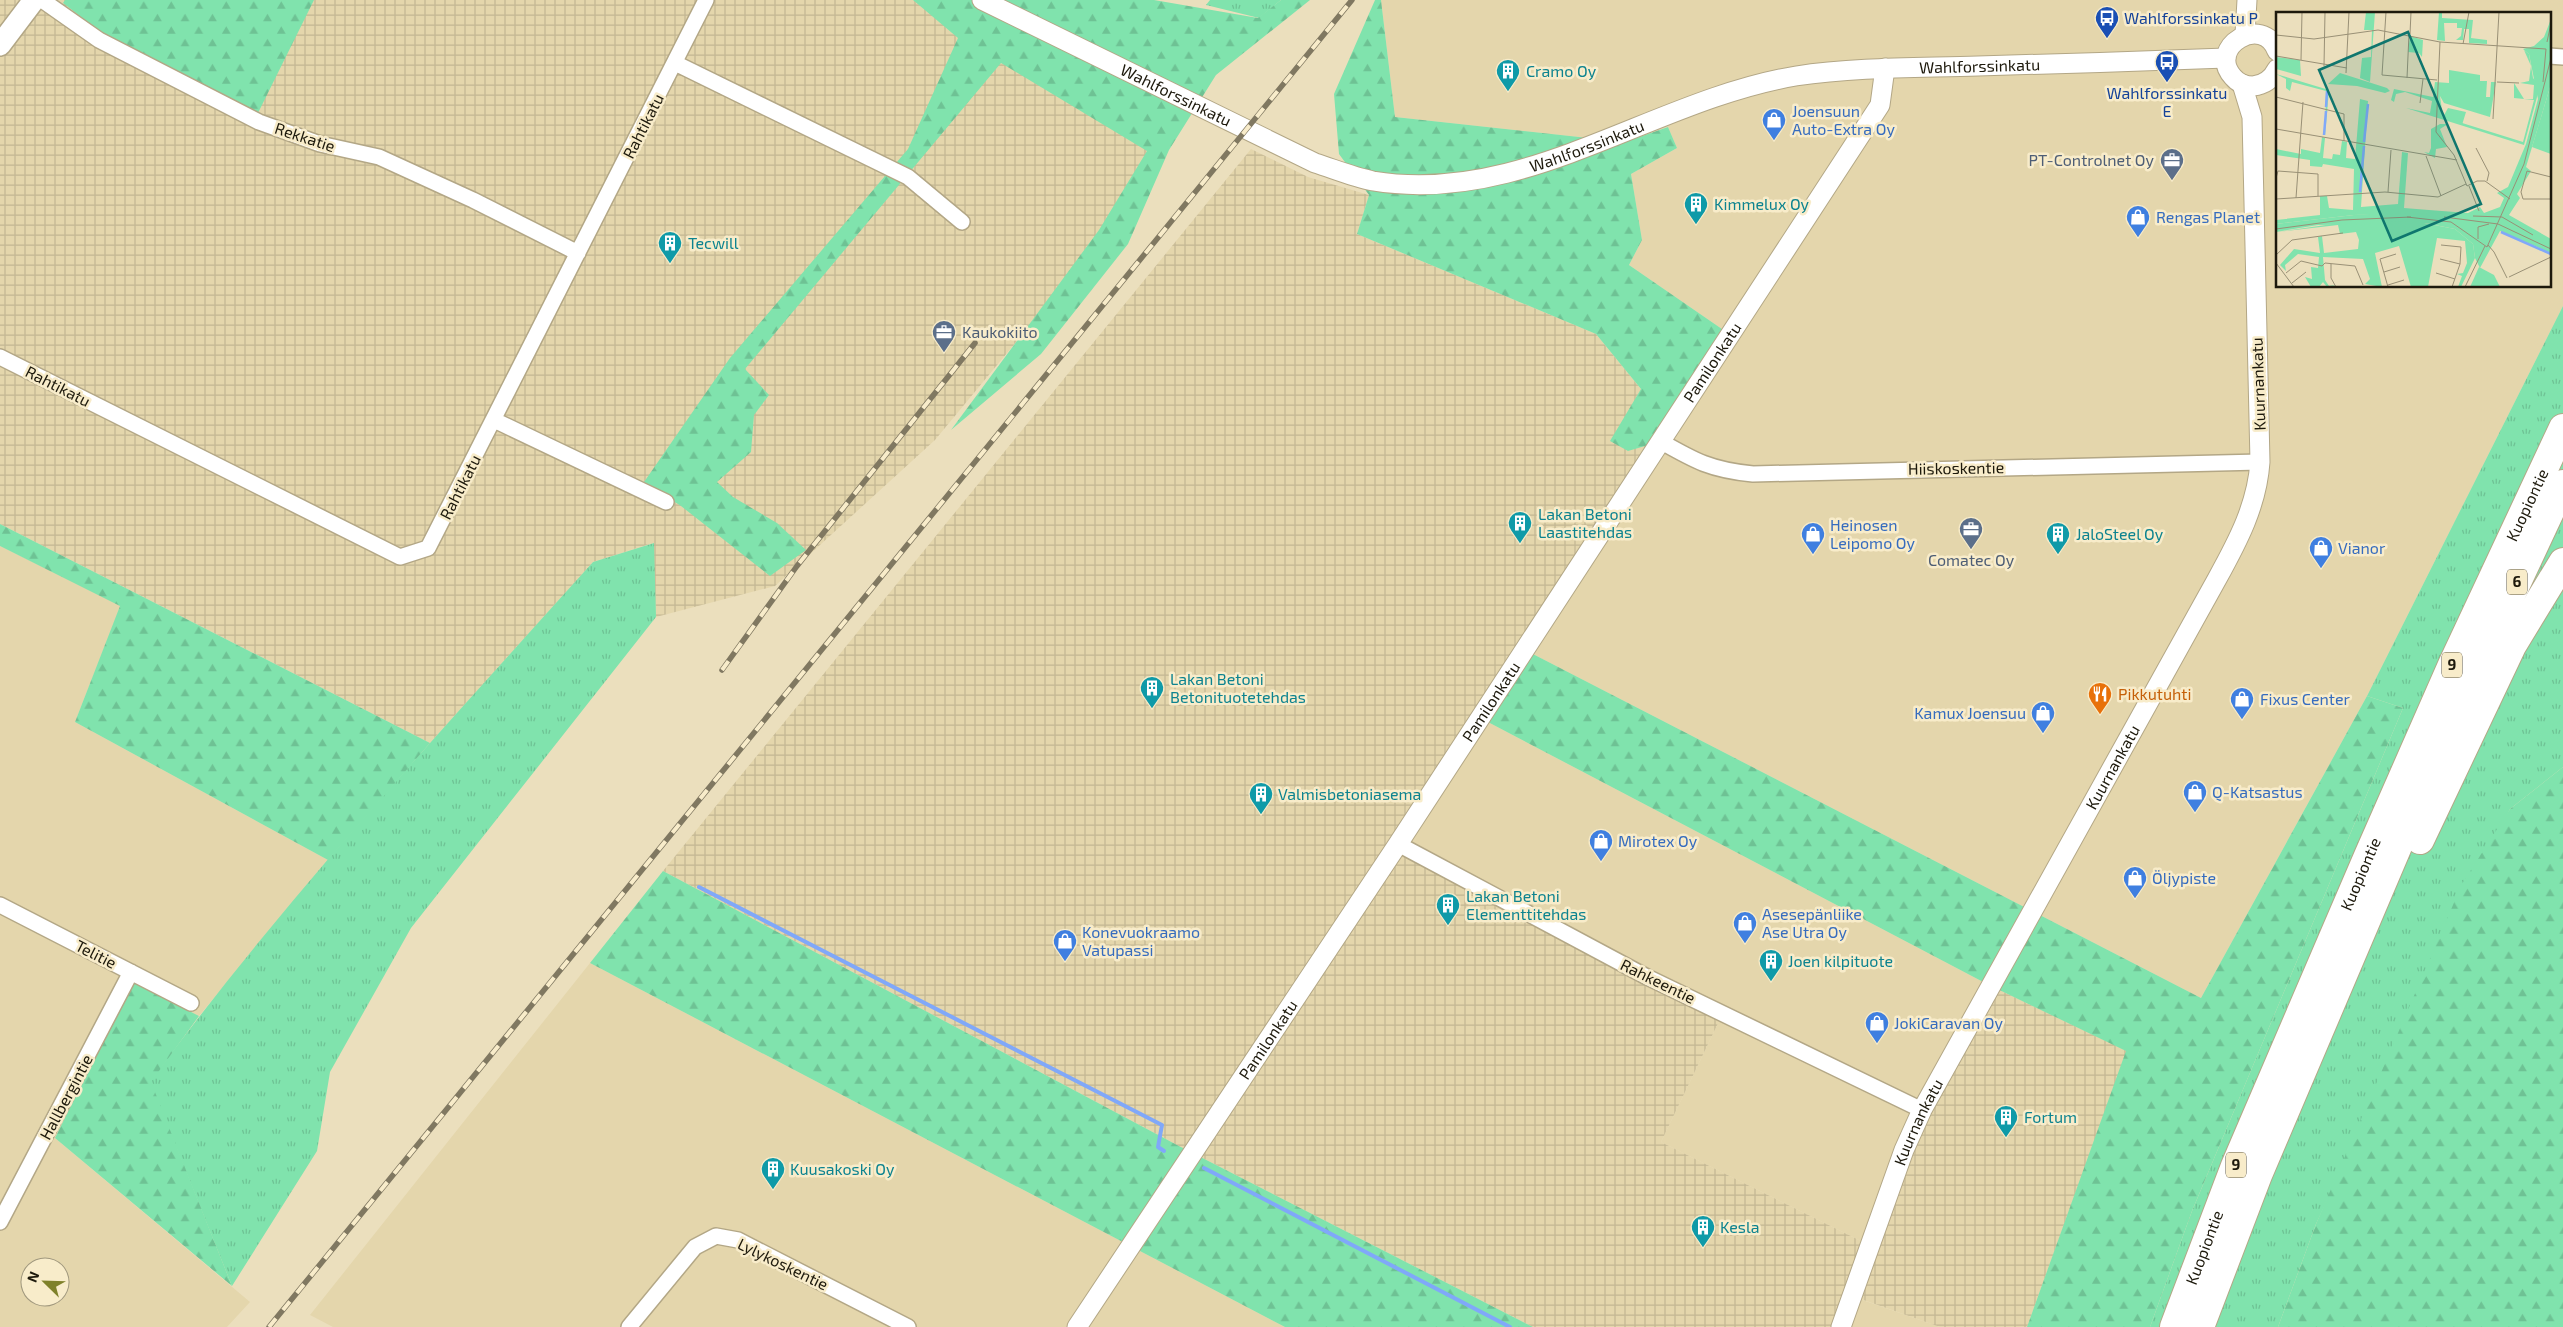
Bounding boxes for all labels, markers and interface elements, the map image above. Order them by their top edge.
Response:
bus stop icon: Wahlforssinkatu P [2094,5,2120,39]
place label: Wahlforssinkatu P [2124,8,2258,27]
inset map [2276,12,2550,288]
bus stop icon: Wahlforssinkatu E [2154,49,2180,83]
street label: Wahlforssinkatu [1919,54,2040,76]
building icon: Cramo Oy [1495,58,1521,92]
street label: Wahlforssinkatu [1118,59,1235,130]
place label: Cramo Oy [1526,61,1597,80]
place label: Wahlforssinkatu E [2107,83,2227,120]
street label: Rahtikatu [618,90,667,161]
place label: Joensuun Auto-Extra Oy [1792,101,1895,138]
shop icon: Joensuun Auto-Extra Oy [1761,107,1787,141]
street label: Wahlforssinkatu [1527,115,1647,175]
street label: Rekkatie [273,118,338,155]
office icon: PT-Controlnet Oy [2159,147,2185,181]
place label: PT-Controlnet Oy [2029,150,2155,169]
building icon: Kimmelux Oy [1683,191,1709,225]
place label: Kimmelux Oy [1714,194,1810,213]
shop icon: Rengas Planet [2125,204,2151,238]
place label: Rengas Planet [2156,207,2260,226]
building icon: Tecwill [657,230,683,264]
place label: Tecwill [688,233,739,252]
office icon: Kaukokiito [931,319,957,353]
street label: Pamilonkatu [1679,319,1745,406]
place label: Kaukokiito [962,322,1038,341]
street label: Kuurnankatu [2246,337,2269,431]
street label: Rahtikatu [23,361,94,410]
street label: Rahtikatu [435,451,484,522]
street label: Hiiskoskentie [1908,457,2004,478]
street label: Kuopiontie [2501,465,2552,544]
place label: Lakan Betoni Laastitehdas [1538,504,1632,541]
building icon: Lakan Betoni Laastitehdas [1507,510,1533,544]
place label: Heinosen Leipomo Oy [1830,515,1915,552]
office icon: Comatec Oy [1958,516,1984,550]
shop icon: Heinosen Leipomo Oy [1800,521,1826,555]
building icon: JaloSteel Oy [2045,521,2071,555]
place label: JaloSteel Oy [2076,524,2164,543]
shop icon: Vianor [2308,535,2334,569]
place label: Vianor [2338,538,2386,557]
place label: Comatec Oy [1928,550,2015,569]
road number: 6 [2507,570,2527,594]
road number: 9 [2442,652,2462,678]
street label: Pamilonkatu [1458,658,1523,745]
place label: Lakan Betoni Betonituotetehdas [1170,669,1306,706]
building icon: Lakan Betoni Betonituotetehdas [1139,675,1165,709]
restaurant icon: Pikkutuhti [2087,681,2113,715]
place label: Pikkutuhti [2118,684,2191,703]
shop icon: Fixus Center [2229,686,2255,720]
place label: Fixus Center [2260,689,2351,708]
shop icon: Kamux Joensuu [2030,700,2056,734]
place label: Kamux Joensuu [1914,703,2026,722]
street label: Kuurnankatu [2081,721,2143,812]
shop icon: Q-Katsastus [2182,779,2208,813]
building icon: Valmisbetoniasema [1248,781,1274,815]
place label: Q-Katsastus [2212,782,2303,802]
place label: Valmisbetoniasema [1278,784,1421,803]
shop icon: Mirotex Oy [1588,828,1614,862]
place label: Mirotex Oy [1618,831,1698,850]
street label: Kuopiontie [2336,834,2384,913]
shop icon: Öljypiste [2122,865,2148,899]
place label: Öljypiste [2152,868,2216,888]
place label: Lakan Betoni Elementtitehdas [1466,886,1586,923]
building icon: Lakan Betoni Elementtitehdas [1435,892,1461,926]
place label: Asesepänliike Ase Utra Oy [1762,904,1862,941]
shop icon: Asesepänliike Ase Utra Oy [1732,910,1758,944]
place label: Konevuokraamo Vatupassi [1082,922,1200,959]
shop icon: Konevuokraamo Vatupassi [1052,928,1078,962]
street label: Telitie [73,935,120,972]
building icon: Joen kilpituote [1758,948,1784,982]
place label: Joen kilpituote [1788,951,1893,970]
street label: Rahkeentie [1618,954,1699,1007]
street label: Pamilonkatu [1234,996,1301,1083]
shop icon: JokiCaravan Oy [1864,1010,1890,1044]
place label: JokiCaravan Oy [1894,1013,2003,1032]
street label: Hallbergintie [35,1051,96,1143]
street label: Kuurnankatu [1889,1075,1946,1168]
building icon: Fortum [1993,1104,2019,1138]
place label: Fortum [2024,1107,2077,1126]
road number: 9 [2226,1152,2246,1178]
building icon: Kuusakoski Oy [760,1156,786,1190]
place label: Kuusakoski Oy [790,1159,895,1178]
street label: Kuopiontie [2181,1208,2226,1287]
building icon: Kesla [1690,1214,1716,1248]
place label: Kesla [1720,1217,1760,1236]
street label: Lylykoskentie [735,1234,831,1294]
north arrow [20,1257,70,1307]
text: N [23,1269,42,1285]

